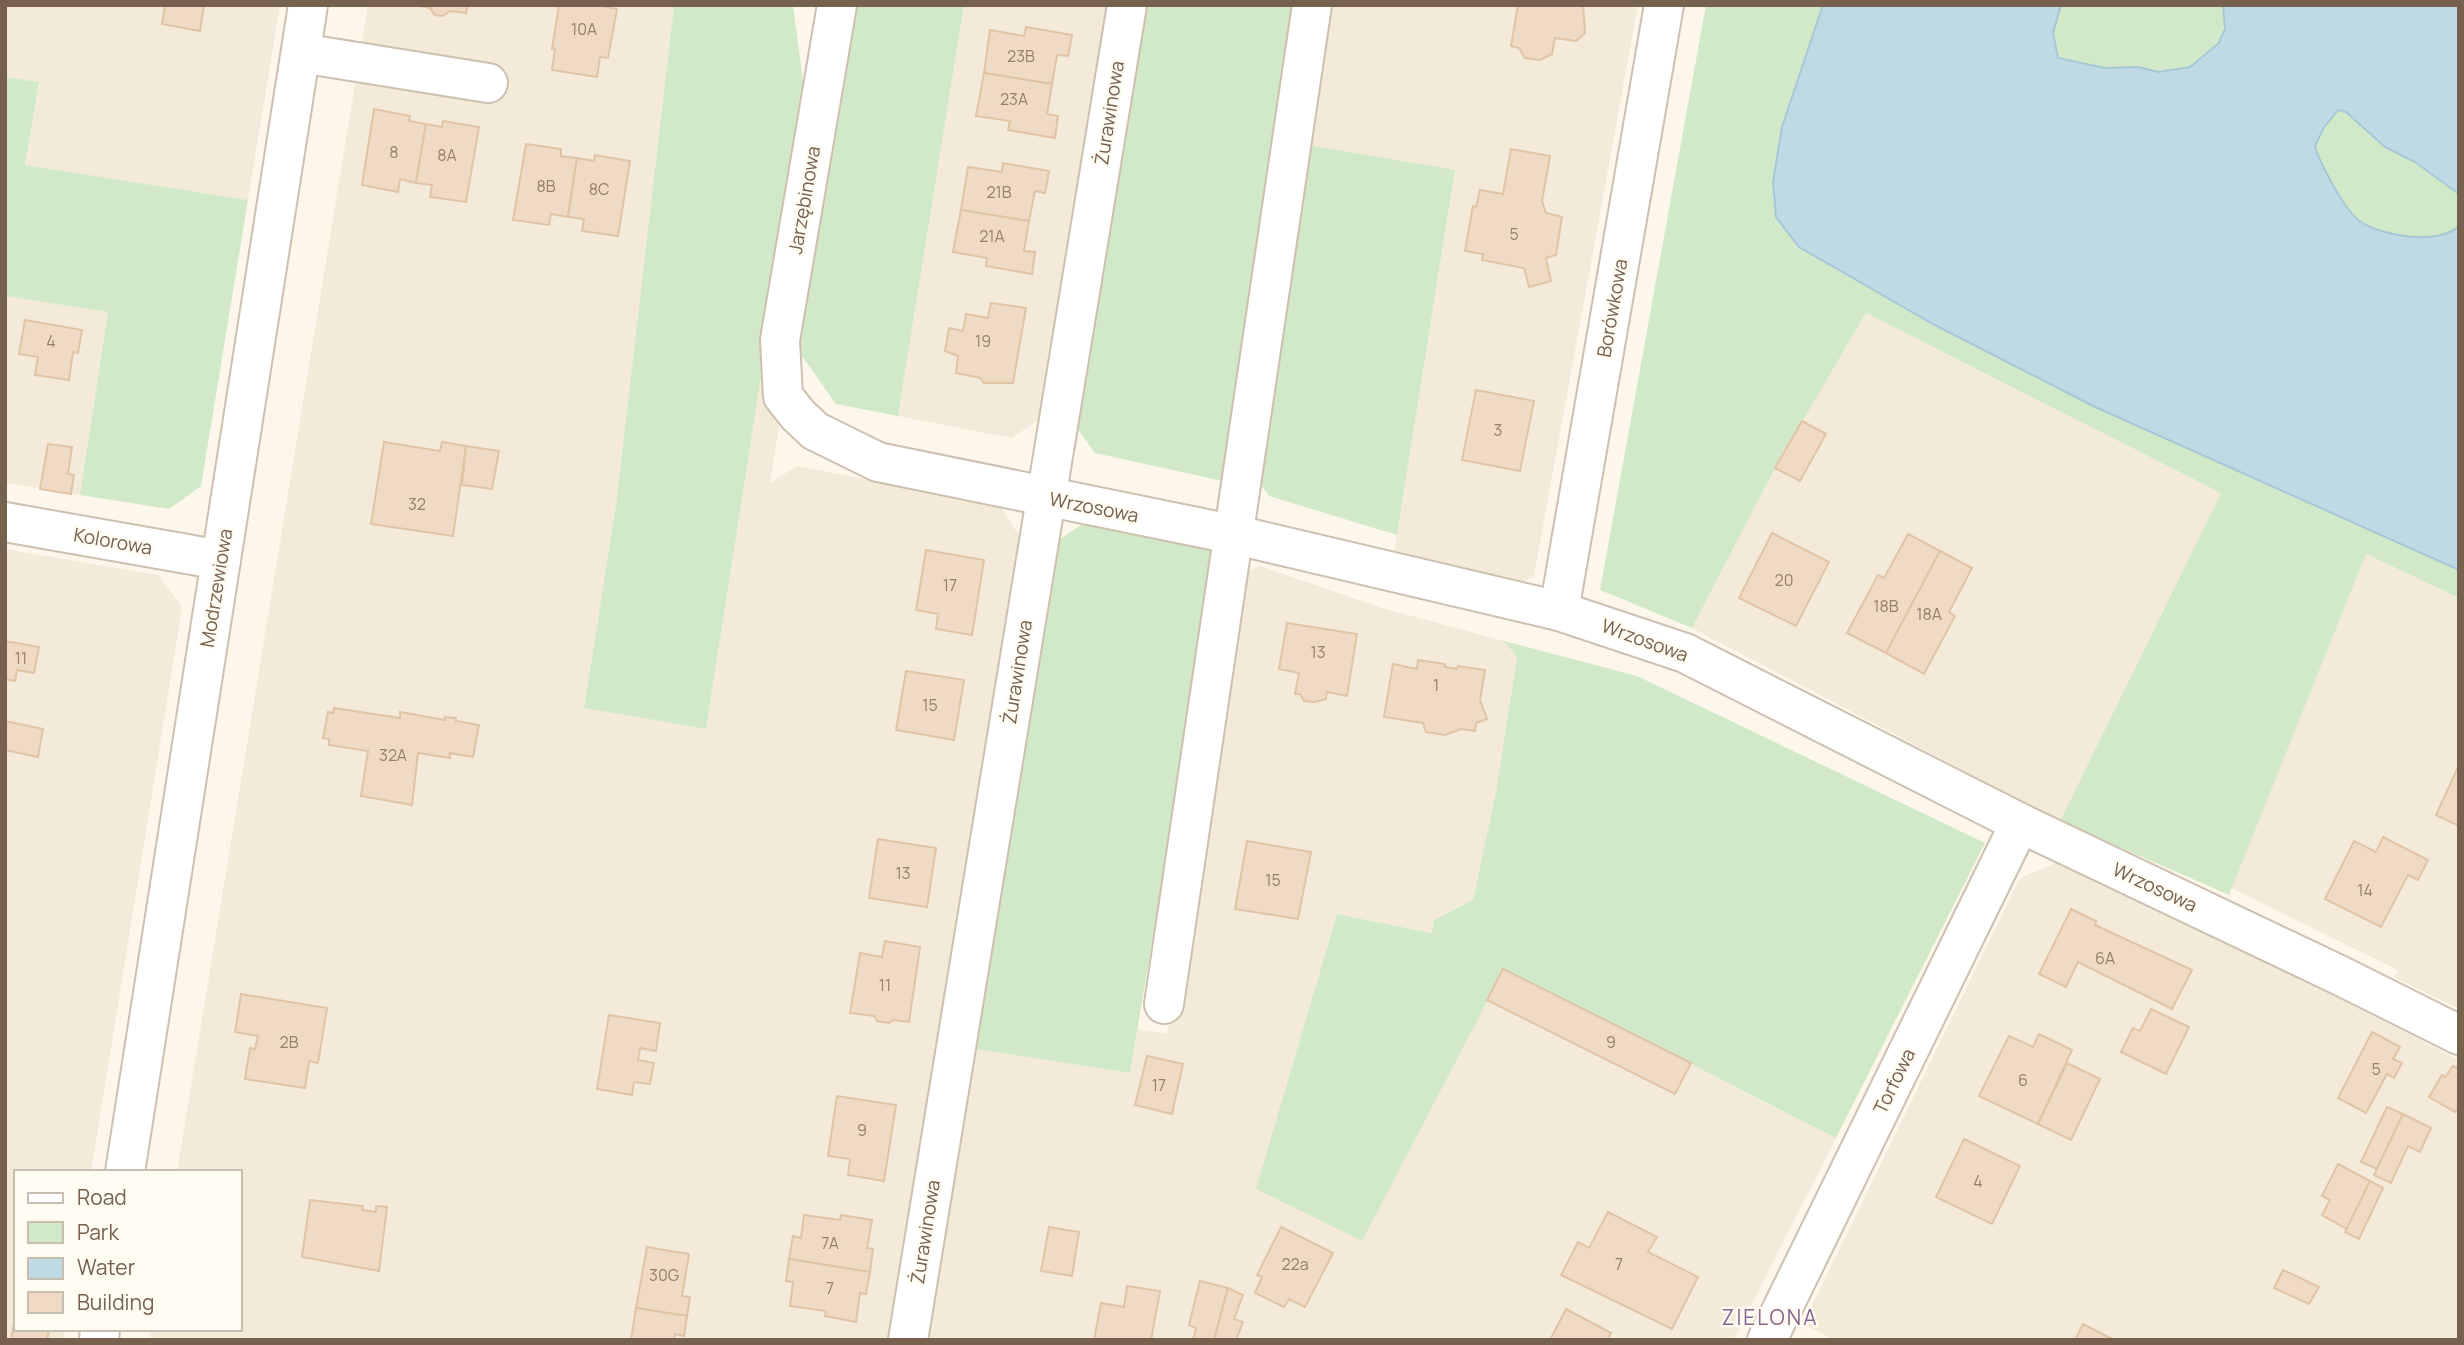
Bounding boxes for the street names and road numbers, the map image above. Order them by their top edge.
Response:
street label: Żurawinowa [1088,59,1130,167]
street label: Jarzębinowa [782,144,826,256]
street label: Borówkowa [1591,257,1633,359]
street label: Wrzosowa [1047,486,1141,528]
street label: Kolorowa [72,521,154,561]
street label: Modrzewiowa [194,527,238,649]
street label: Wrzosowa [1598,612,1692,668]
street label: Żurawinowa [996,618,1038,726]
street label: Wrzosowa [2109,856,2201,918]
street label: Torfowa [1867,1044,1921,1118]
street label: Żurawinowa [904,1178,946,1286]

